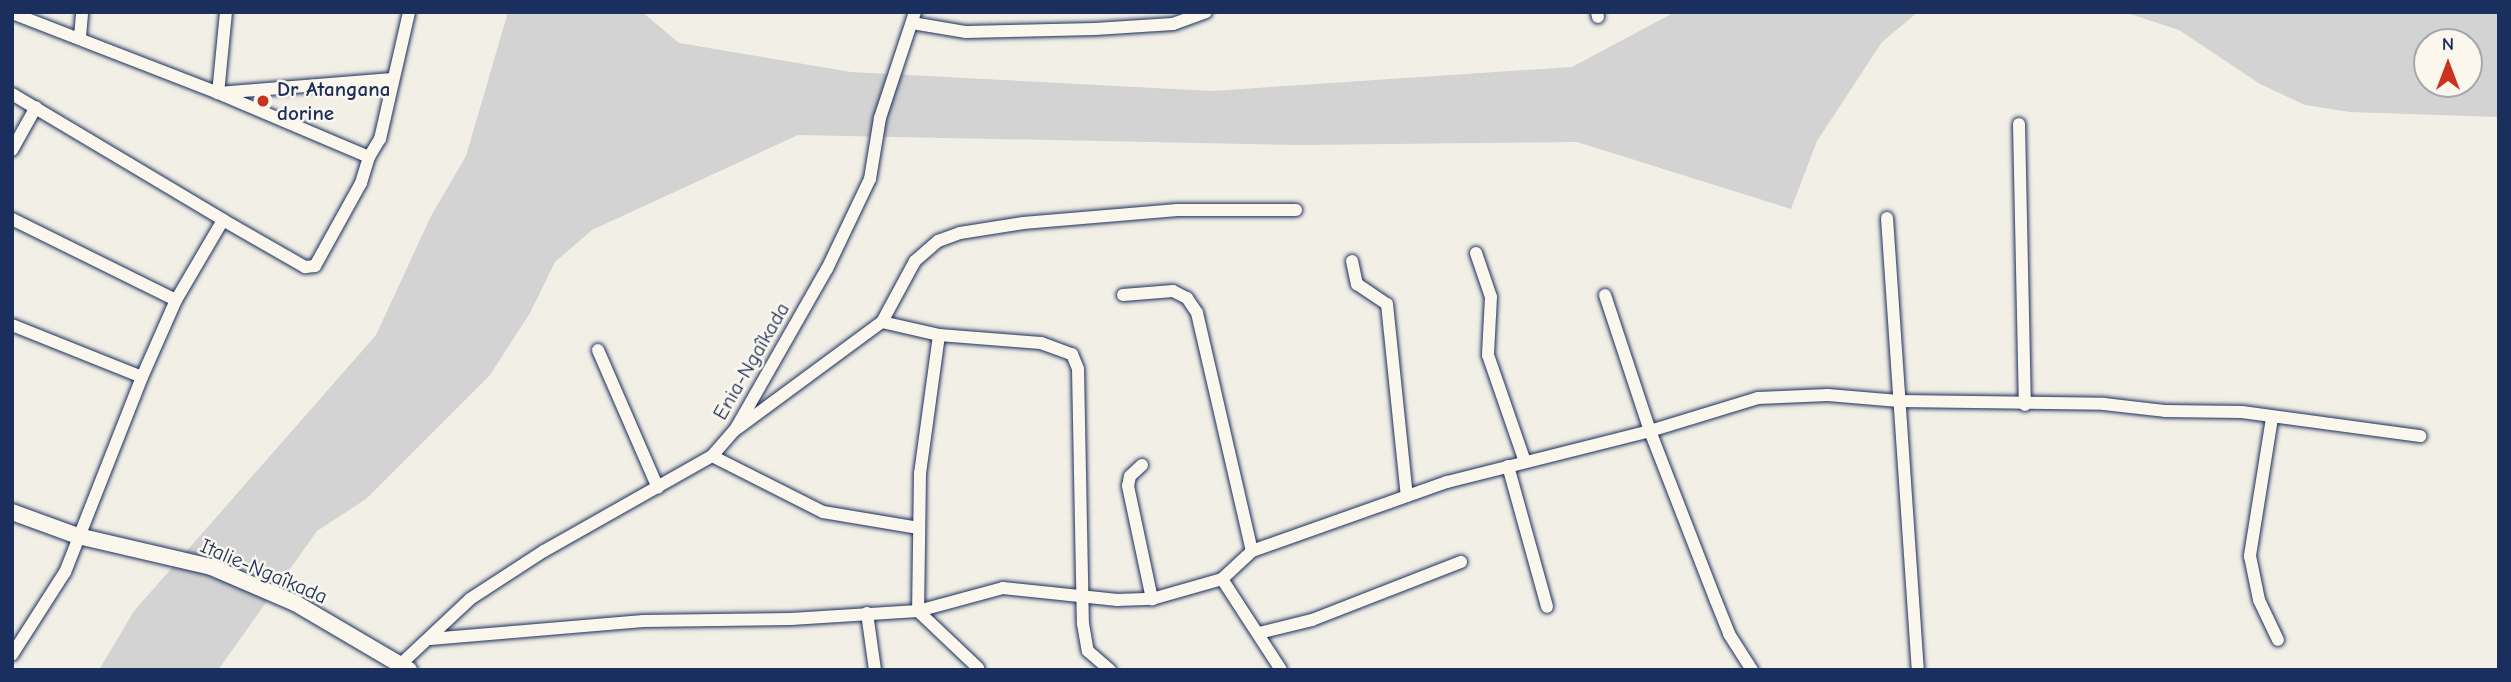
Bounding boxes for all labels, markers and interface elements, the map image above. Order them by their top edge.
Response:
north arrow [2413,28,2483,98]
text: N [2442,33,2454,55]
place label: Dr Atangana dorine [277,76,390,126]
marker: Dr Atangana dorine [255,93,271,109]
street label: Enia-Ngaîkada [707,298,795,424]
street label: Italie-Ngaîkada [197,533,331,609]

